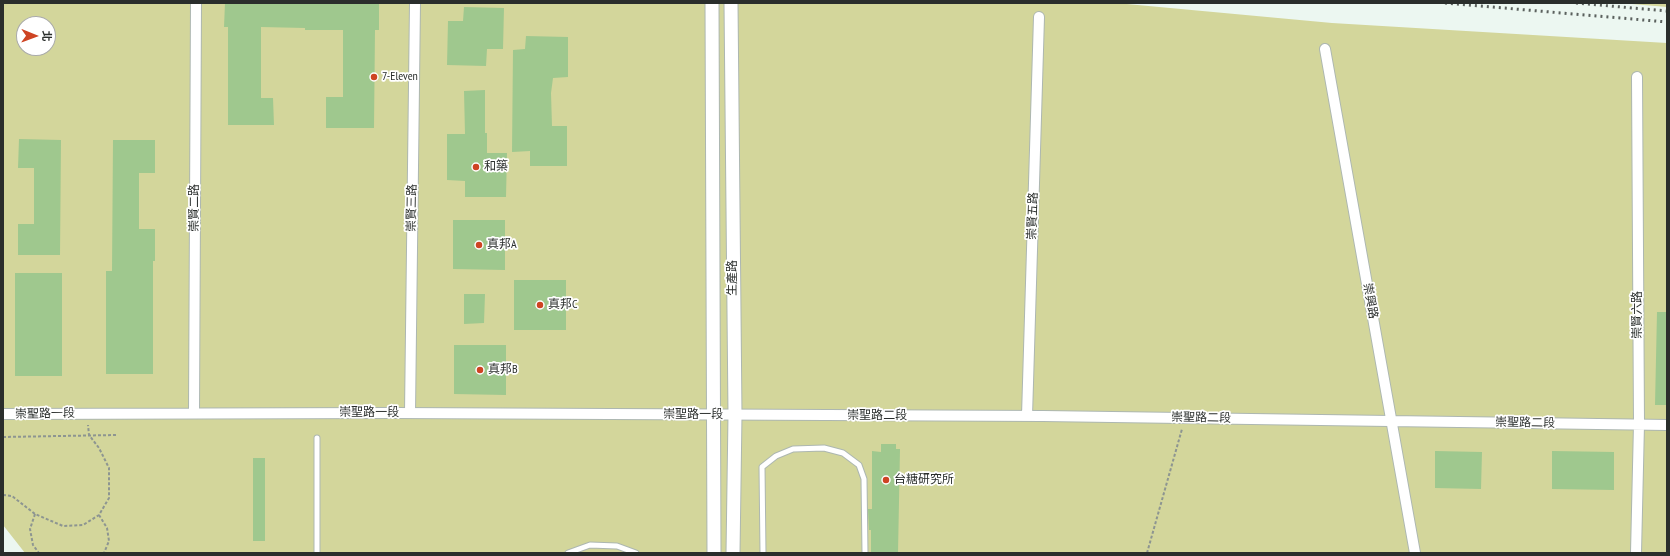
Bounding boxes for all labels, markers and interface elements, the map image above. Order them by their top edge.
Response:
north arrow [16,16,56,56]
text: 北 [40,31,54,42]
place label: 7-Eleven [382,70,418,84]
marker: 7-Eleven [369,72,379,82]
place label: 和築 [484,160,508,174]
marker: 和築 [471,162,481,172]
street label: 崇賢二路 [188,184,202,232]
street label: 崇賢三路 [404,184,420,232]
street label: 崇賢五路 [1025,192,1041,240]
place label: 真邦A [487,238,517,252]
marker: 真邦A [474,240,484,250]
street label: 生產路 [726,260,740,296]
street label: 崇興路 [1360,282,1380,320]
street label: 崇賢六路 [1631,291,1645,339]
place label: 真邦C [548,298,577,312]
marker: 真邦C [535,300,545,310]
place label: 真邦B [488,363,518,377]
marker: 真邦B [475,365,485,375]
street label: 崇聖路一段 [15,406,75,422]
street label: 崇聖路一段 [339,406,399,420]
street label: 崇聖路一段 [663,408,723,422]
street label: 崇聖路二段 [847,409,907,423]
street label: 崇聖路二段 [1171,410,1231,426]
street label: 崇聖路二段 [1495,415,1555,431]
place label: 台糖研究所 [894,473,954,487]
marker: 台糖研究所 [881,475,891,485]

